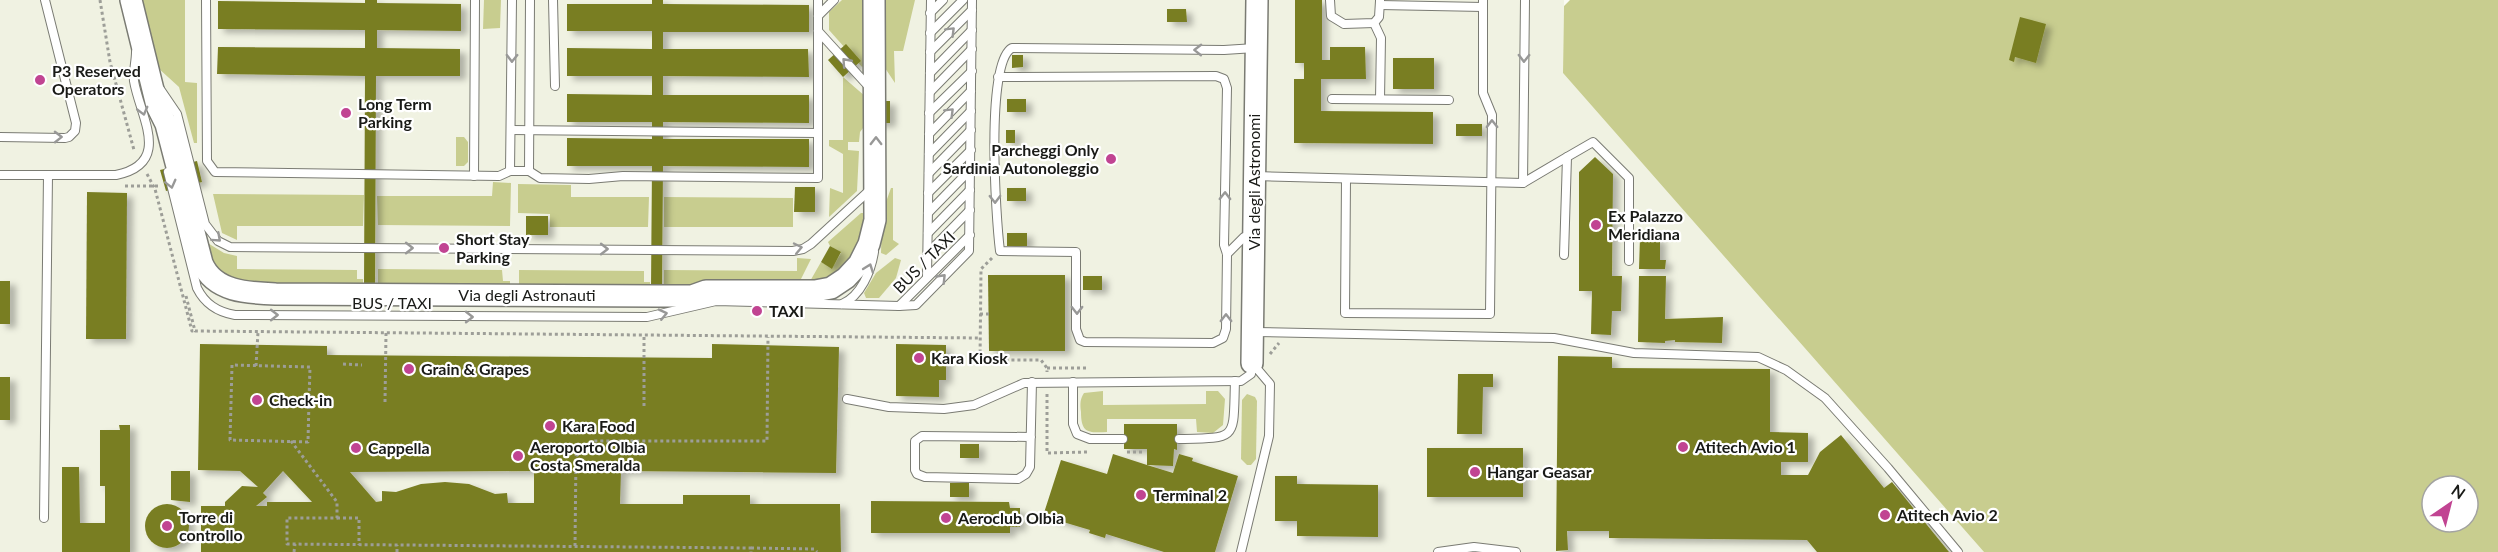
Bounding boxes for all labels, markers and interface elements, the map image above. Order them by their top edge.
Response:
one-way arrow [944,28,955,39]
one-way arrow [1193,44,1202,56]
one-way arrow [506,54,518,63]
one-way arrow [1518,54,1530,63]
one-way arrow [842,58,853,69]
place label: P3 Reserved Operators [52,61,141,98]
marker: P3 Reserved Operators [33,73,47,87]
place label: Long Term Parking [358,94,432,131]
one-way arrow [135,106,148,116]
marker: Long Term Parking [339,106,353,120]
one-way arrow [943,109,954,120]
street label: Via degli Astronomi [1244,114,1263,250]
one-way arrow [1485,119,1498,128]
one-way arrow [54,131,63,144]
one-way arrow [870,136,882,145]
place label: Parcheggi Only Sardinia Autonoleggio [943,140,1100,177]
marker: Parcheggi Only Sardinia Autonoleggio [1104,152,1118,166]
one-way arrow [163,179,176,189]
one-way arrow [1219,191,1231,200]
one-way arrow [989,194,1001,203]
place label: Ex Palazzo Meridiana [1608,206,1683,243]
marker: Ex Palazzo Meridiana [1589,218,1603,232]
street label: BUS / TAXI [889,227,959,297]
place label: Short Stay Parking [456,229,530,266]
one-way arrow [210,231,220,242]
marker: Short Stay Parking [437,241,451,255]
one-way arrow [404,242,413,254]
one-way arrow [793,242,803,255]
one-way arrow [599,243,608,255]
one-way arrow [862,263,875,273]
one-way arrow [935,275,946,286]
street label: Via degli Astronauti [458,285,596,304]
street label: BUS / TAXI [352,293,432,312]
place label: TAXI [769,301,804,320]
marker: TAXI [750,304,764,318]
one-way arrow [1071,306,1083,315]
one-way arrow [269,309,278,321]
one-way arrow [658,309,668,322]
one-way arrow [464,311,473,323]
one-way arrow [1220,314,1232,323]
place label: Kara Kiosk [931,348,1008,367]
marker: Kara Kiosk [912,351,926,365]
place label: Grain & Grapes [421,359,529,378]
marker: Grain & Grapes [402,362,416,376]
place label: Check-in [269,390,332,409]
marker: Check-in [250,393,264,407]
place label: Kara Food [562,416,635,435]
marker: Kara Food [543,419,557,433]
place label: Aeroporto Olbia Costa Smeralda [529,437,646,474]
place label: Atitech Avio 1 [1694,437,1796,456]
place label: Cappella [368,438,430,457]
marker: Atitech Avio 1 [1676,440,1690,454]
marker: Cappella [349,441,363,455]
marker: Aeroporto Olbia Costa Smeralda [511,449,525,463]
place label: Hangar Geasar [1487,462,1592,481]
marker: Hangar Geasar [1468,465,1482,479]
north arrow [2420,474,2480,534]
text: N [2448,480,2469,503]
place label: Terminal 2 [1153,485,1227,504]
marker: Terminal 2 [1134,488,1148,502]
place label: Atitech Avio 2 [1896,505,1998,524]
place label: Torre di controllo [179,507,243,544]
place label: Aeroclub Olbia [957,508,1064,527]
marker: Atitech Avio 2 [1878,508,1892,522]
marker: Aeroclub Olbia [939,511,953,525]
marker: Torre di controllo [160,519,174,533]

